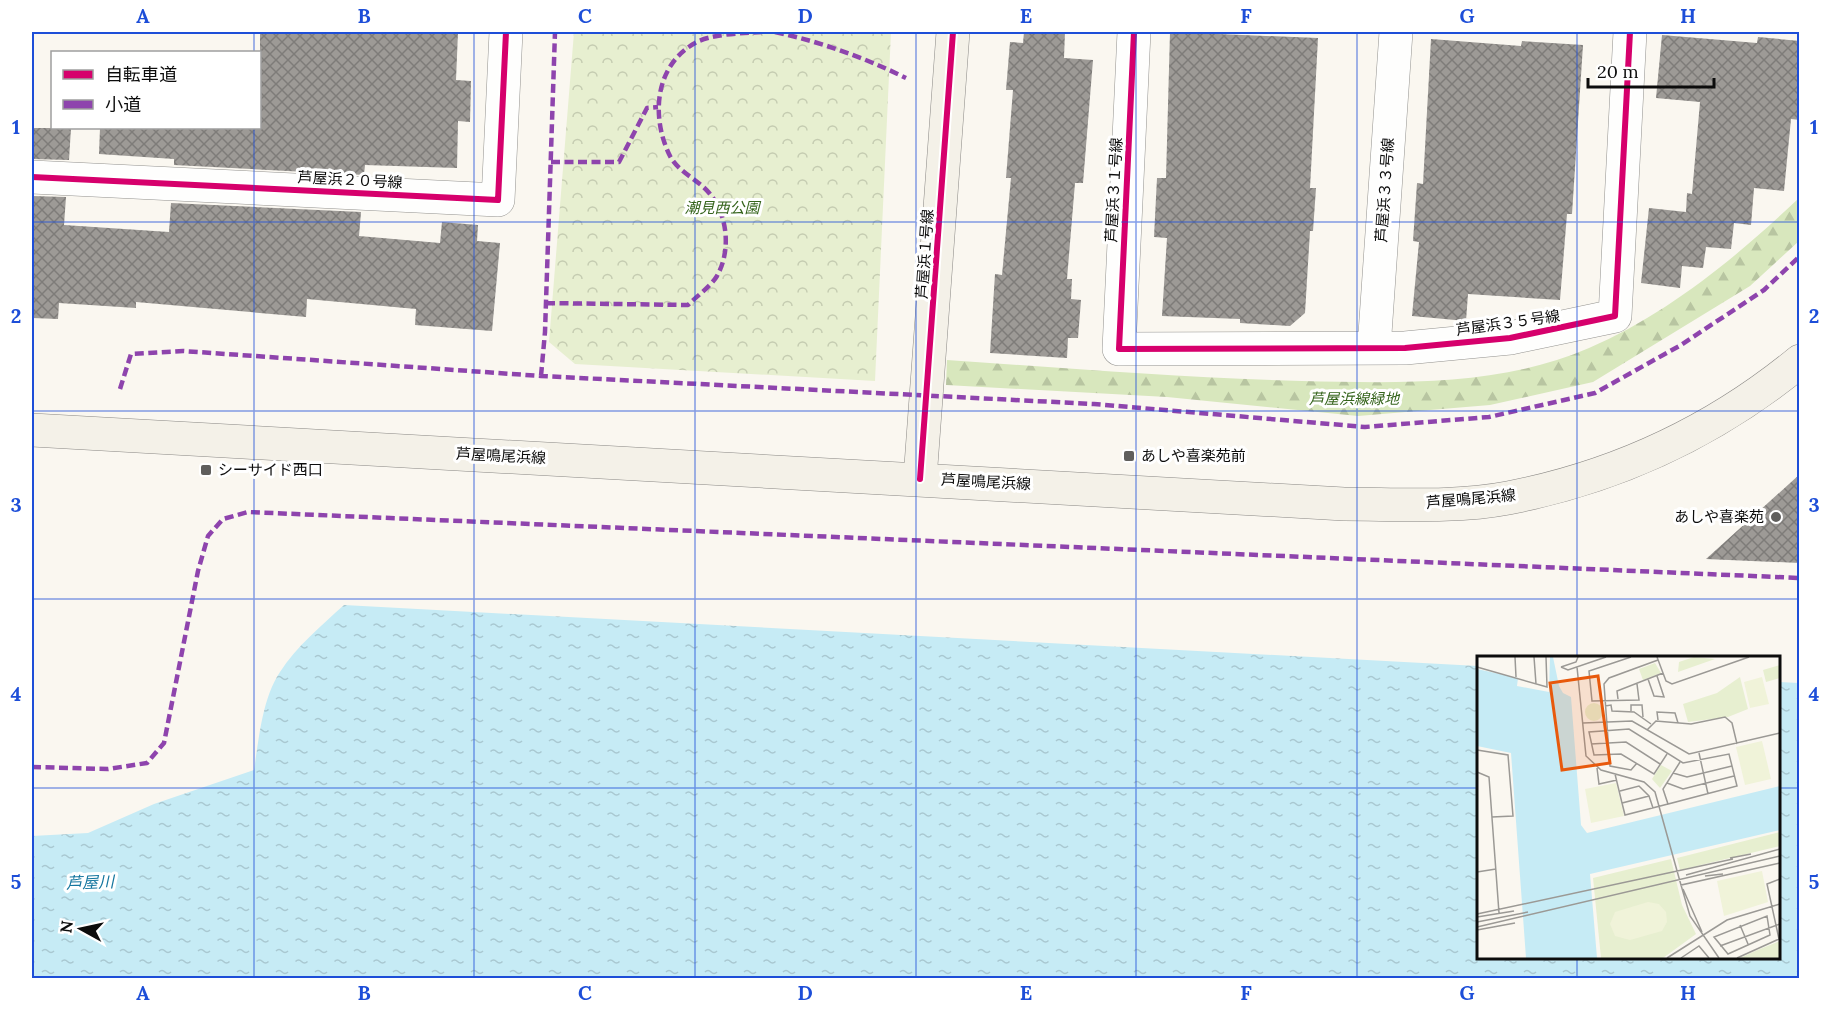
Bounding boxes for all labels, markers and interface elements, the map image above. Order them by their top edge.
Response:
text: A [136,3,150,28]
text: B [357,3,371,28]
text: C [578,3,592,28]
text: D [797,3,813,28]
text: E [1020,3,1032,28]
text: F [1240,3,1252,28]
text: G [1459,3,1475,28]
text: H [1680,3,1696,28]
legend [51,51,261,129]
scale bar [1588,51,1714,89]
text: 20 m [1597,60,1639,83]
text: 自転車道 [105,63,177,86]
text: 小道 [105,93,141,116]
text: 1 [12,114,20,139]
text: 1 [1810,114,1818,139]
street label: 芦屋浜３１号線 [1101,137,1126,243]
street label: 芦屋浜３３号線 [1371,137,1398,243]
street label: 芦屋浜２０号線 [297,167,403,192]
park label: 潮見西公園 [684,198,761,217]
street label: 芦屋浜１号線 [912,208,937,300]
text: 2 [11,303,21,328]
text: 2 [1809,303,1819,328]
street label: 芦屋浜３５号線 [1455,306,1561,339]
park label: 芦屋浜線緑地 [1309,389,1401,408]
street label: 芦屋鳴尾浜線 [456,444,546,467]
place label: あしや喜楽苑前 [1141,446,1246,465]
marker: あしや喜楽苑前 [1122,449,1136,463]
place label: シーサイド西口 [218,460,323,479]
marker: シーサイド西口 [199,463,213,477]
street label: 芦屋鳴尾浜線 [941,470,1031,493]
street label: 芦屋鳴尾浜線 [1425,485,1517,512]
text: 3 [10,492,22,517]
text: 3 [1808,492,1820,517]
place label: あしや喜楽苑 [1674,507,1764,526]
marker: あしや喜楽苑 [1769,510,1783,524]
inset map [1477,656,1780,959]
text: 4 [11,681,22,706]
text: 4 [1809,681,1820,706]
text: 5 [11,869,22,894]
text: 5 [1809,869,1820,894]
water label: 芦屋川 [66,871,116,893]
north arrow [51,899,111,959]
text: N [55,919,77,934]
text: A [136,980,150,1005]
text: B [357,980,371,1005]
text: C [578,980,592,1005]
text: D [797,980,813,1005]
text: E [1020,980,1032,1005]
text: F [1240,980,1252,1005]
text: G [1459,980,1475,1005]
text: H [1680,980,1696,1005]

